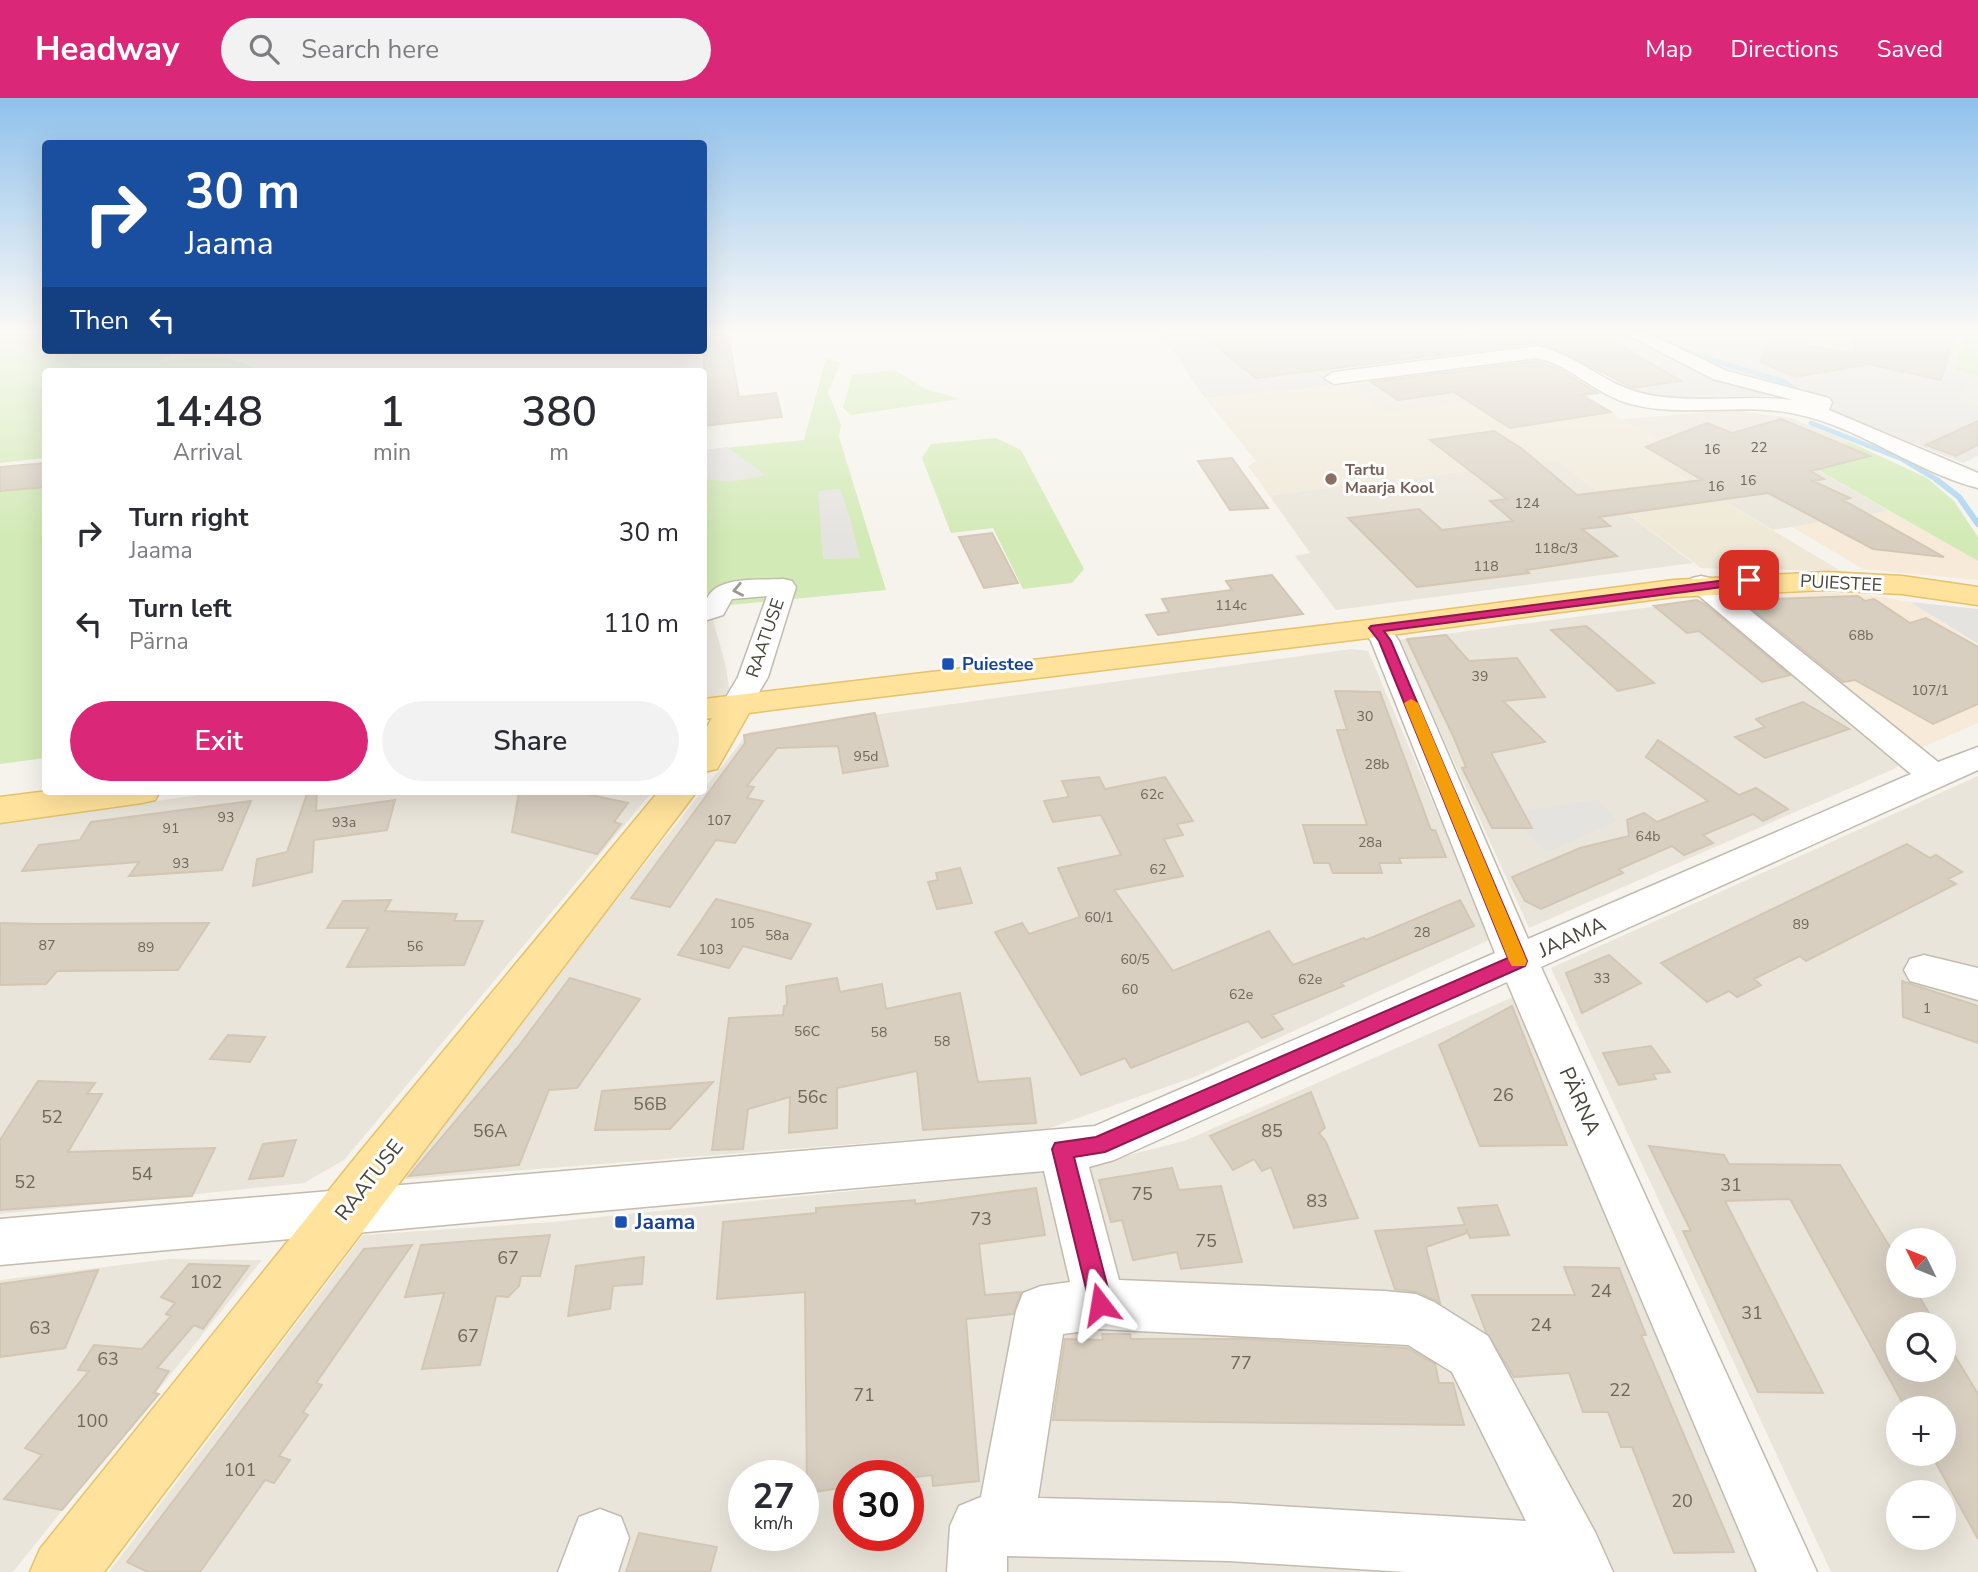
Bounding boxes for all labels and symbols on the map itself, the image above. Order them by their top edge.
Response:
house number: 22 [1751,438,1767,457]
house number: 16 [1704,440,1720,459]
place label: Tartu Maarja Kool [1345,459,1434,499]
marker: Tartu Maarja Kool [1323,471,1339,487]
house number: 16 [1740,471,1756,490]
house number: 16 [1708,477,1724,496]
house number: 124 [1514,494,1540,513]
house number: 118c/3 [1534,539,1578,558]
pin [1719,550,1779,610]
house number: 118 [1473,557,1499,576]
street label: PUIESTEE [1799,569,1883,597]
one-way arrow [732,582,744,597]
street label: RAATUSE [740,595,790,681]
house number: 114c [1215,596,1247,615]
house number: 68b [1849,626,1873,645]
place label: Puiestee [962,652,1034,676]
marker: Puiestee [940,656,956,672]
house number: 39 [1472,667,1488,686]
house number: 107/1 [1911,681,1949,700]
house number: 30 [1357,707,1373,726]
house number: 95d [854,747,878,766]
house number: 28b [1365,755,1389,774]
house number: 62c [1140,785,1164,804]
house number: 93 [218,808,234,827]
house number: 107 [706,811,732,830]
house number: 93a [332,813,356,832]
house number: 91 [163,819,179,838]
house number: 64b [1636,827,1660,846]
house number: 28a [1358,833,1382,852]
house number: 93 [173,854,189,873]
house number: 62 [1150,860,1166,879]
house number: 60/1 [1084,908,1114,927]
street label: JAAMA [1533,910,1610,965]
house number: 105 [729,914,755,933]
house number: 89 [1793,915,1809,934]
house number: 28 [1414,923,1430,942]
house number: 58a [765,926,789,945]
house number: 87 [39,936,55,955]
house number: 56 [407,937,423,956]
house number: 89 [138,938,154,957]
house number: 103 [698,940,724,959]
house number: 60/5 [1120,950,1150,969]
house number: 33 [1594,969,1610,988]
house number: 62e [1298,970,1322,989]
house number: 60 [1122,980,1138,999]
house number: 62e [1229,985,1253,1004]
house number: 1 [1923,999,1931,1018]
house number: 56C [794,1022,820,1041]
house number: 58 [871,1023,887,1042]
house number: 58 [934,1032,950,1051]
street label: PÄRNA [1553,1062,1607,1140]
house number: 26 [1492,1083,1514,1107]
house number: 56c [797,1085,827,1109]
house number: 56B [633,1092,667,1116]
house number: 52 [41,1105,63,1129]
house number: 56A [473,1119,507,1143]
house number: 85 [1261,1119,1283,1143]
street label: RAATUSE [328,1134,410,1226]
house number: 54 [131,1162,153,1186]
house number: 52 [14,1170,36,1194]
house number: 31 [1720,1173,1742,1197]
house number: 75 [1131,1182,1153,1206]
house number: 83 [1306,1189,1328,1213]
house number: 73 [970,1207,992,1231]
place label: Jaama [634,1208,695,1236]
marker: Jaama [613,1214,629,1230]
north arrow [1886,1228,1956,1298]
house number: 75 [1195,1229,1217,1253]
house number: 67 [497,1246,519,1270]
position arrow [1063,1267,1137,1341]
house number: 102 [190,1270,222,1294]
house number: 24 [1590,1279,1612,1303]
house number: 31 [1741,1301,1763,1325]
house number: 24 [1530,1313,1552,1337]
house number: 63 [29,1316,51,1340]
house number: 67 [457,1324,479,1348]
house number: 63 [97,1347,119,1371]
house number: 77 [1230,1351,1252,1375]
house number: 22 [1609,1378,1631,1402]
house number: 71 [853,1383,875,1407]
house number: 100 [76,1409,108,1433]
house number: 101 [224,1458,256,1482]
speed limit sign: 30 [833,1460,924,1551]
house number: 20 [1671,1489,1693,1513]

